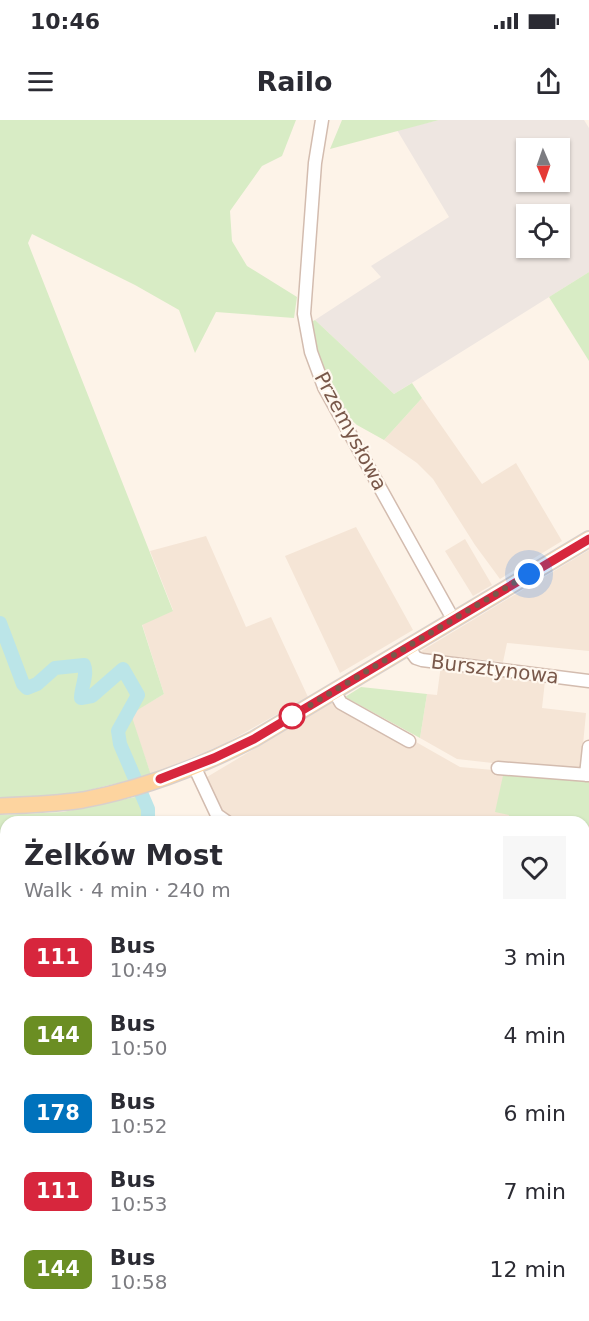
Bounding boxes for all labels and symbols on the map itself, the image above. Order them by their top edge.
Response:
north arrow [516,138,570,192]
street label: Przemysłowa [310,368,392,494]
your location [514,559,544,589]
street label: Bursztynowa [430,649,560,689]
unlabelled marker [279,703,305,729]

